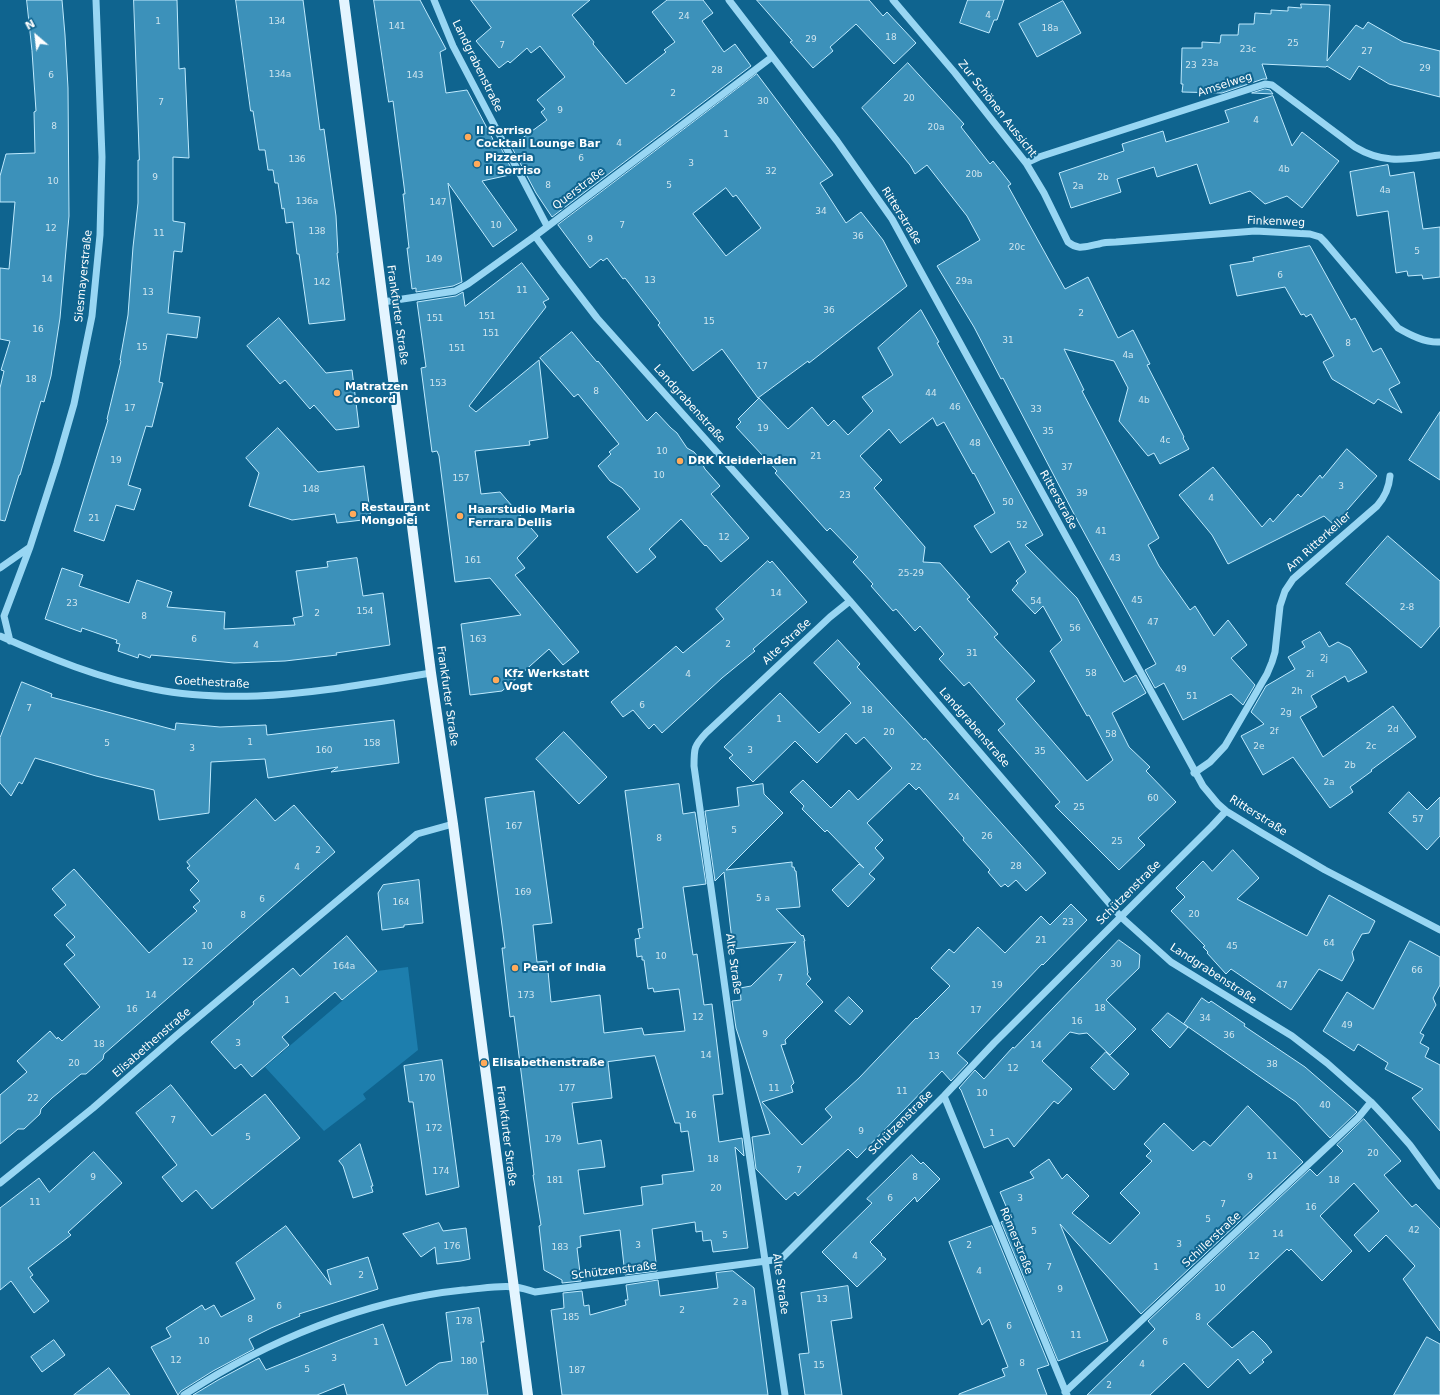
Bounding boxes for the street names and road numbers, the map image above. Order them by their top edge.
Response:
street label: Landgrabenstraße [449,18,505,114]
street label: Zur Schönen Aussicht [955,58,1039,160]
street label: Amselweg [1196,70,1254,100]
street label: Querstraße [550,165,608,213]
street label: Ritterstraße [878,185,924,247]
street label: Finkenweg [1247,214,1305,230]
street label: Siesmayerstraße [73,229,95,323]
street label: Frankfurter Straße [383,264,411,366]
street label: Landgrabenstraße [650,362,728,446]
street label: Ritterstraße [1036,468,1080,532]
street label: Am Ritterkeller [1284,509,1354,575]
street label: Alte Straße [760,616,814,668]
street label: Frankfurter Straße [433,645,461,747]
street label: Goethestraße [174,674,250,692]
street label: Landgrabenstraße [936,686,1012,770]
street label: Ritterstraße [1227,793,1289,839]
street label: Schützenstraße [1094,858,1164,928]
street label: Alte Straße [722,933,744,995]
street label: Landgrabenstraße [1167,941,1259,1007]
street label: Elisabethenstraße [110,1005,194,1081]
street label: Frankfurter Straße [493,1085,519,1187]
street label: Schützenstraße [866,1088,936,1158]
street label: Römerstraße [997,1206,1035,1276]
street label: Schillerstraße [1180,1209,1244,1271]
street label: Alte Straße [769,1253,791,1315]
street label: Schützenstraße [571,1259,657,1283]

